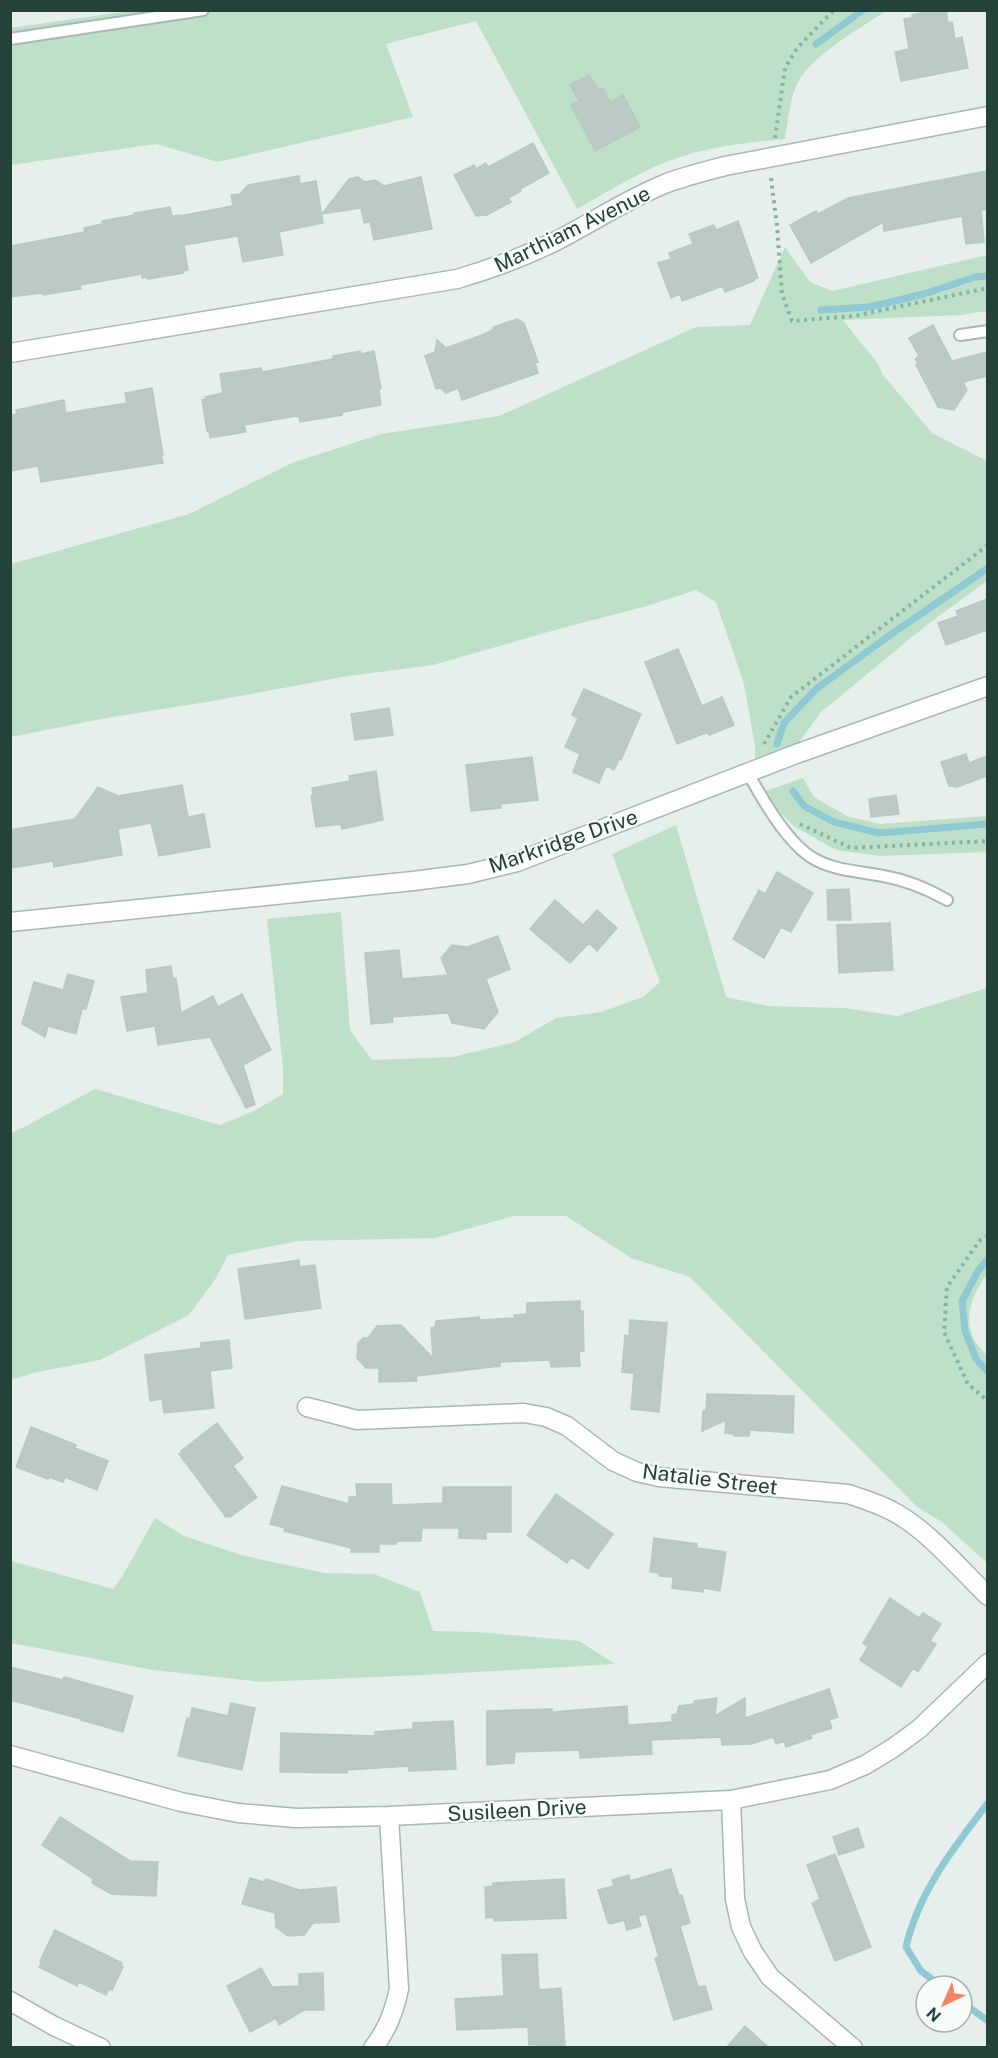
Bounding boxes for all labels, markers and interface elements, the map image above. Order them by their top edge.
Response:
street label: Marthiam Avenue [490,180,654,278]
street label: Markridge Drive [485,804,641,878]
street label: Natalie Street [641,1458,779,1500]
street label: Susileen Drive [447,1794,587,1826]
north arrow [914,1974,974,2034]
text: N [923,2003,945,2026]

